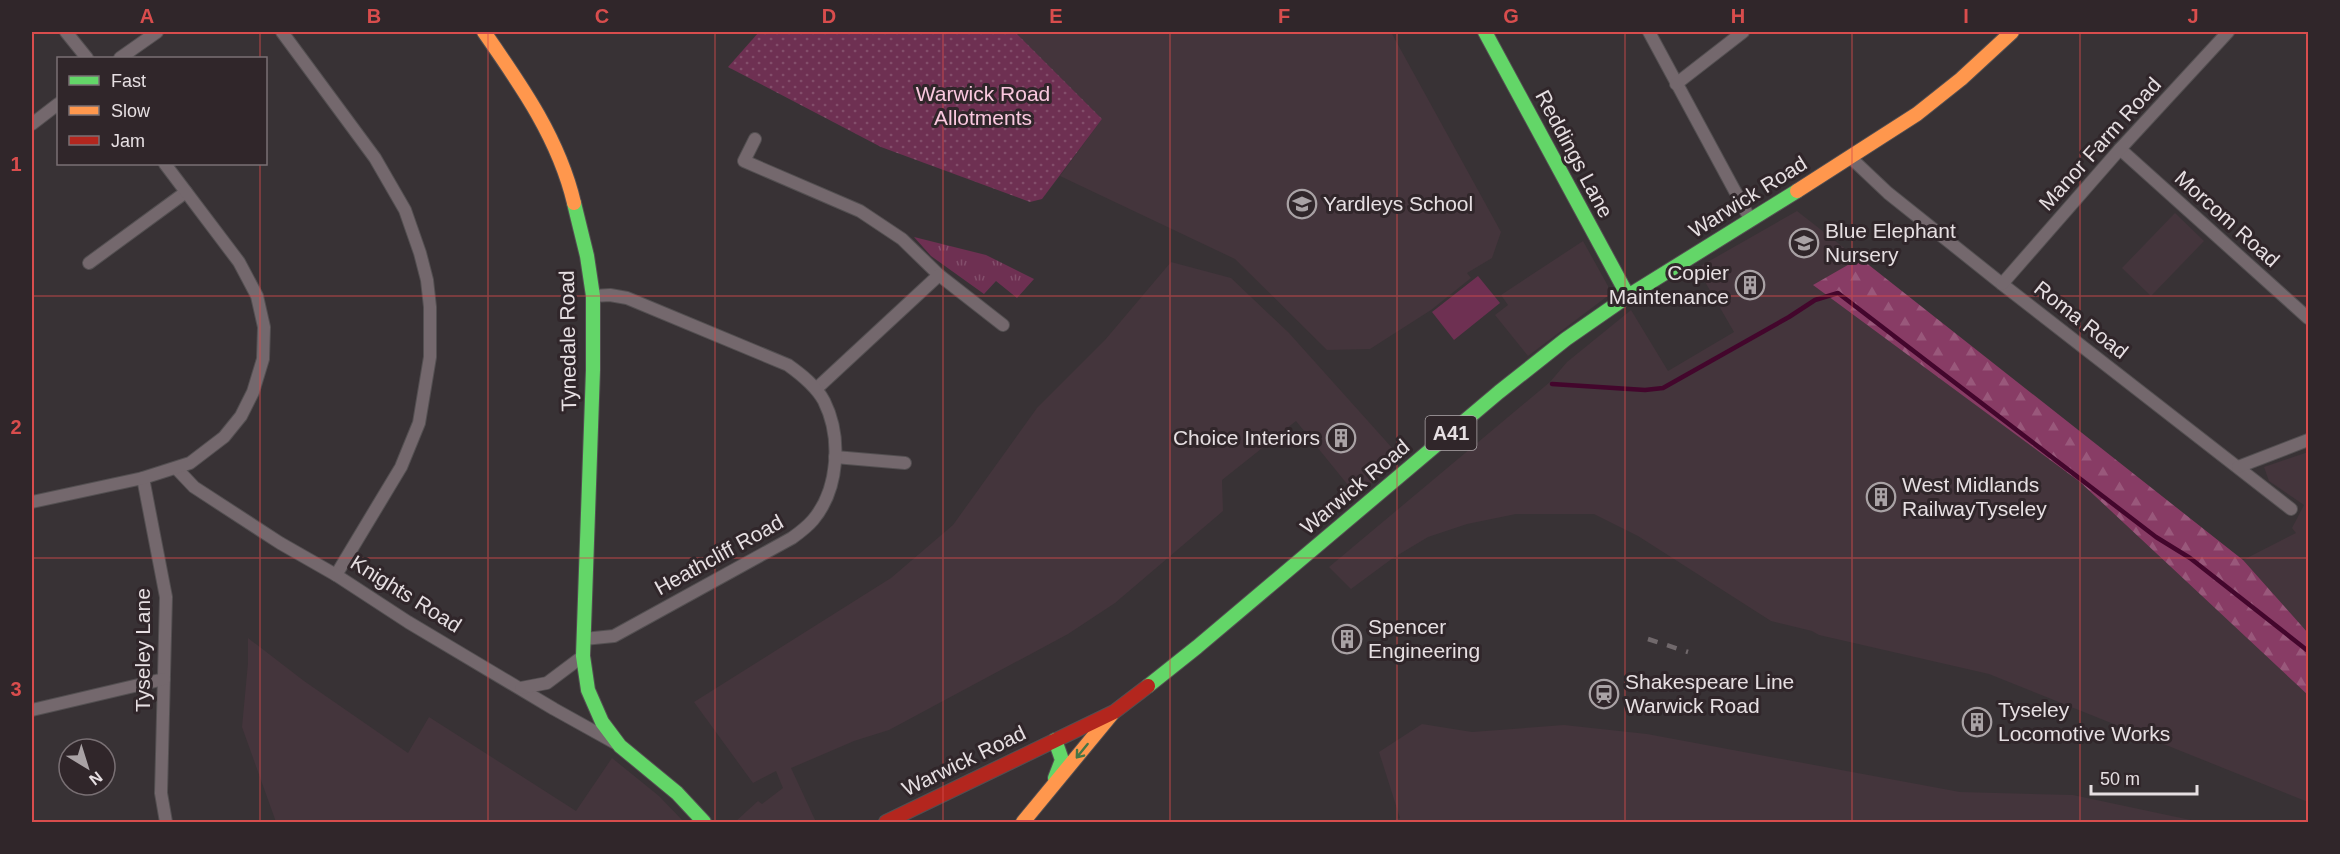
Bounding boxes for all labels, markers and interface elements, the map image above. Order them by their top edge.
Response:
text: A [140,5,154,27]
text: B [367,5,381,27]
text: C [595,5,609,27]
text: D [822,5,836,27]
text: E [1049,5,1063,27]
text: F [1278,5,1290,27]
text: G [1503,5,1519,27]
text: H [1731,5,1745,27]
text: I [1963,5,1969,27]
text: J [2187,5,2199,27]
legend [57,57,267,165]
text: Fast [111,71,146,91]
street label: Manor Farm Road [2034,73,2165,215]
park label: Warwick Road Allotments [916,82,1050,129]
street label: Reddings Lane [1531,86,1618,222]
text: Slow [111,101,151,121]
text: Jam [111,131,145,151]
street label: Warwick Road [1685,151,1811,242]
text: 1 [10,153,22,175]
street label: Morcom Road [2171,166,2284,271]
school or university icon: Yardleys School [1286,188,1318,220]
place label: Yardleys School [1323,192,1473,215]
place label: Blue Elephant Nursery [1825,219,1956,266]
school or university icon: Blue Elephant Nursery [1788,227,1820,259]
place label: Copier Maintenance [1609,261,1729,308]
building icon: Copier Maintenance [1734,269,1766,301]
street label: Tynedale Road [555,270,580,412]
street label: Roma Road [2030,276,2133,363]
text: 2 [10,416,22,438]
road number: A41 [1426,416,1476,450]
building icon: Choice Interiors [1325,422,1357,454]
place label: Choice Interiors [1173,426,1320,449]
street label: Warwick Road [1296,435,1414,539]
place label: West Midlands RailwayTyseley [1902,473,2047,520]
building icon: West Midlands RailwayTyseley [1865,481,1897,513]
street label: Heathcliff Road [651,510,787,599]
street label: Knights Road [347,550,466,637]
street label: Tyseley Lane [131,588,154,712]
place label: Spencer Engineering [1368,615,1480,662]
building icon: Spencer Engineering [1331,623,1363,655]
place label: Shakespeare Line Warwick Road [1625,670,1794,717]
text: 3 [10,678,22,700]
station icon: Shakespeare Line Warwick Road [1588,678,1620,710]
place label: Tyseley Locomotive Works [1998,698,2170,745]
building icon: Tyseley Locomotive Works [1961,706,1993,738]
street label: Warwick Road [898,721,1029,800]
north arrow [57,737,117,797]
one-way arrow [1075,743,1088,759]
scale bar [2091,758,2198,796]
text: N [86,768,106,789]
text: 50 m [2100,769,2140,789]

